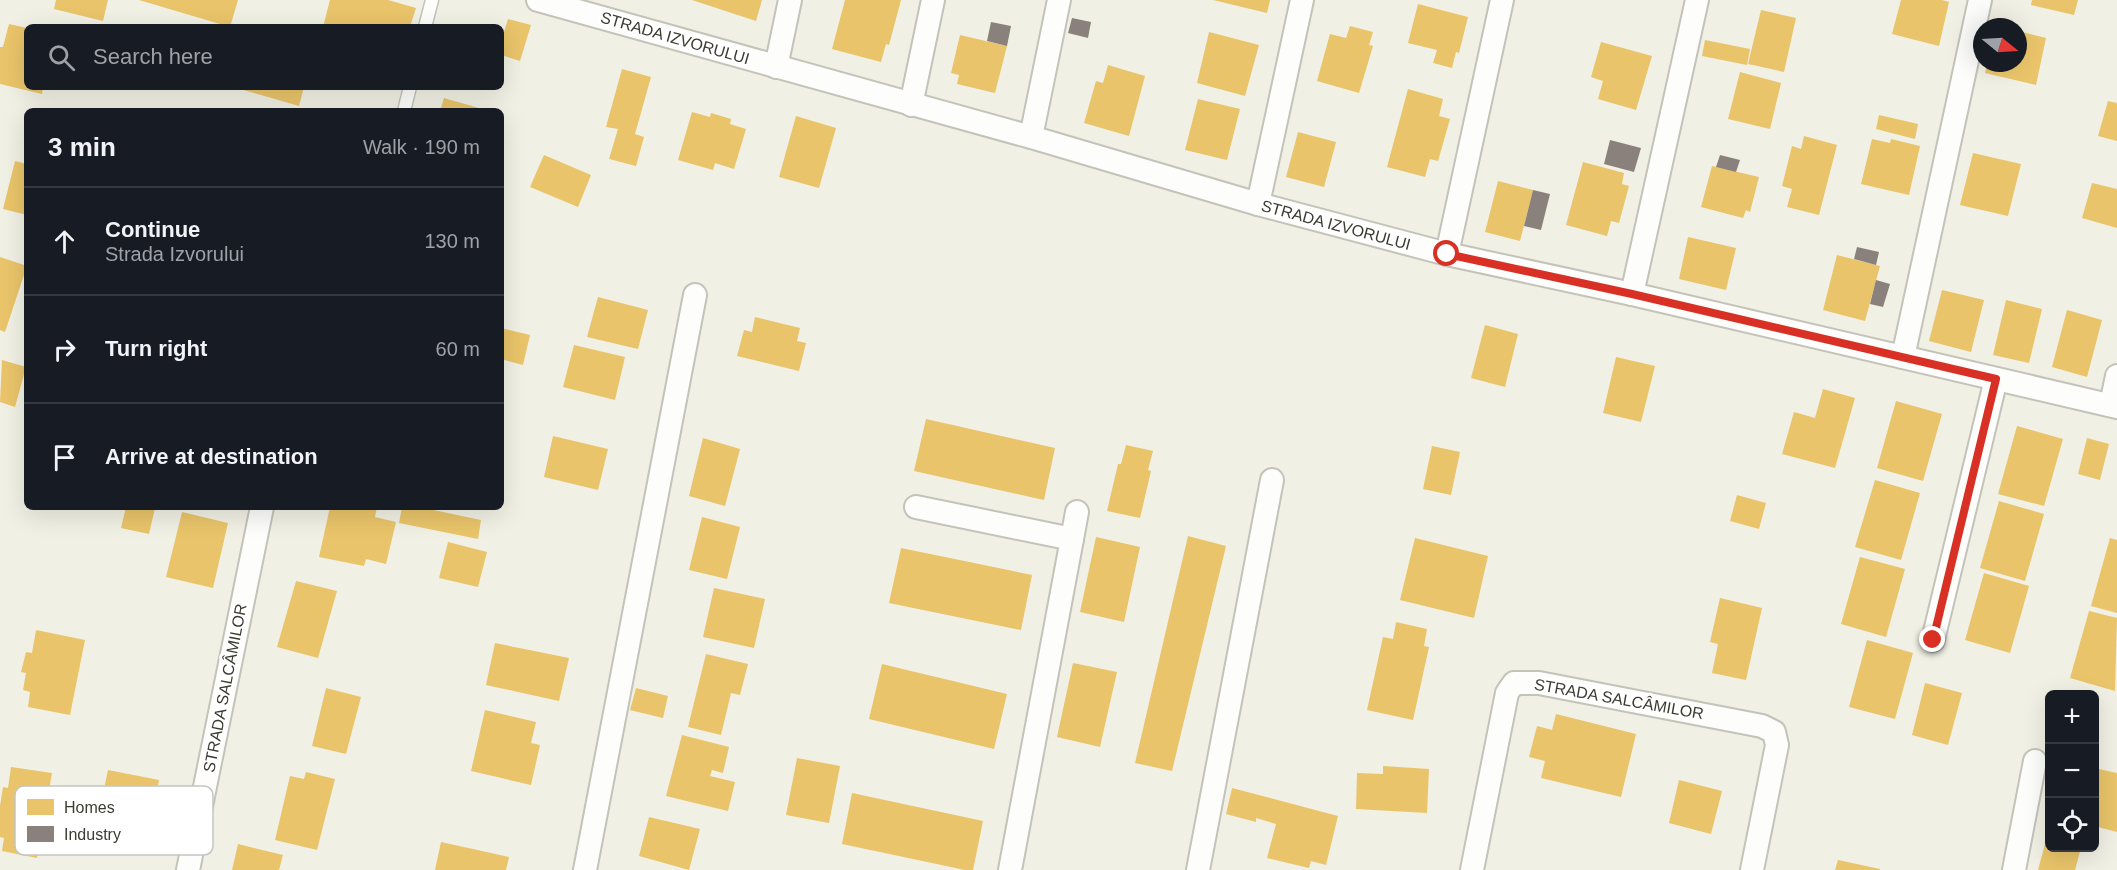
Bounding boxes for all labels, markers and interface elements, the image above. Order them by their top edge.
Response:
street label: STRADA IZVORULUI [599,9,751,67]
north arrow [1973,18,2027,72]
search box [24,24,504,90]
icon: search [45,41,78,74]
text: Search here [93,44,213,69]
text: 3 min [48,132,116,162]
text: Walk · 190 m [363,136,480,158]
street label: STRADA IZVORULUI [1260,197,1412,253]
text: Continue [105,217,200,242]
icon: ahead [48,225,81,258]
text: 130 m [424,230,480,252]
route start [1433,240,1459,266]
text: Strada Izvorului [105,243,244,265]
icon: right [48,333,81,366]
text: Turn right [105,336,207,361]
text: 60 m [436,338,480,360]
icon: arrive [48,441,81,474]
text: Arrive at destination [105,444,318,469]
street label: STRADA SALCÂMILOR [199,602,250,774]
route end [1919,626,1945,652]
street label: STRADA SALCÂMILOR [1533,675,1705,722]
map controls [2045,690,2099,852]
button: + [2045,690,2099,744]
button: − [2045,744,2099,798]
legend [15,786,213,855]
button: locate [2045,798,2099,852]
text: Homes [64,799,115,816]
text: Industry [64,826,121,843]

